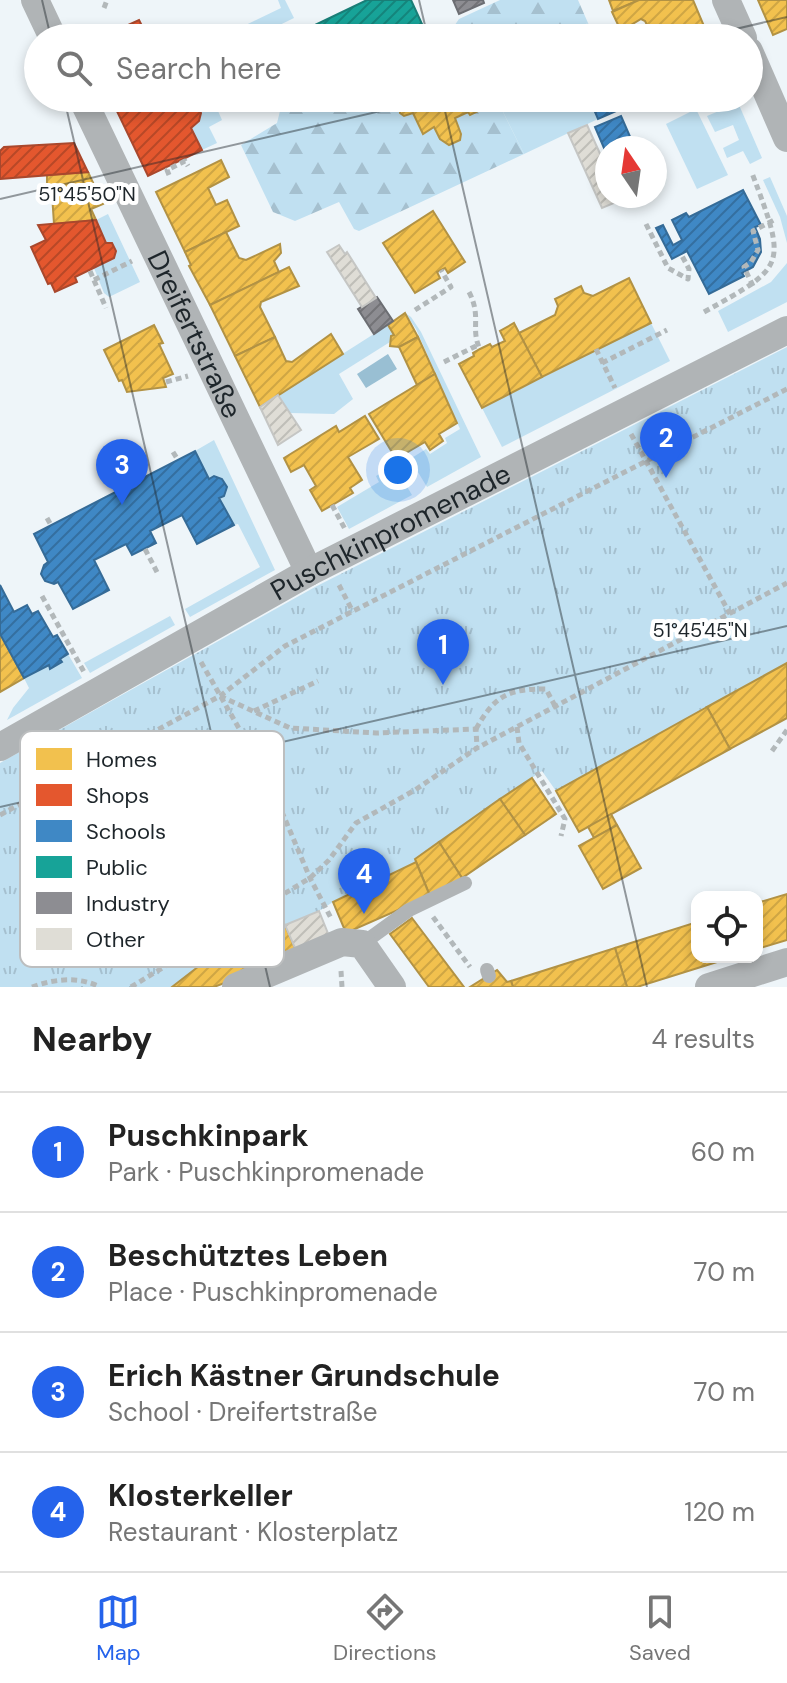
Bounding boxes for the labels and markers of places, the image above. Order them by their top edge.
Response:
pin: 2 [640,412,692,478]
pin: 3 [96,439,148,505]
pin: 1 [417,619,469,685]
pin: 4 [338,848,390,914]

